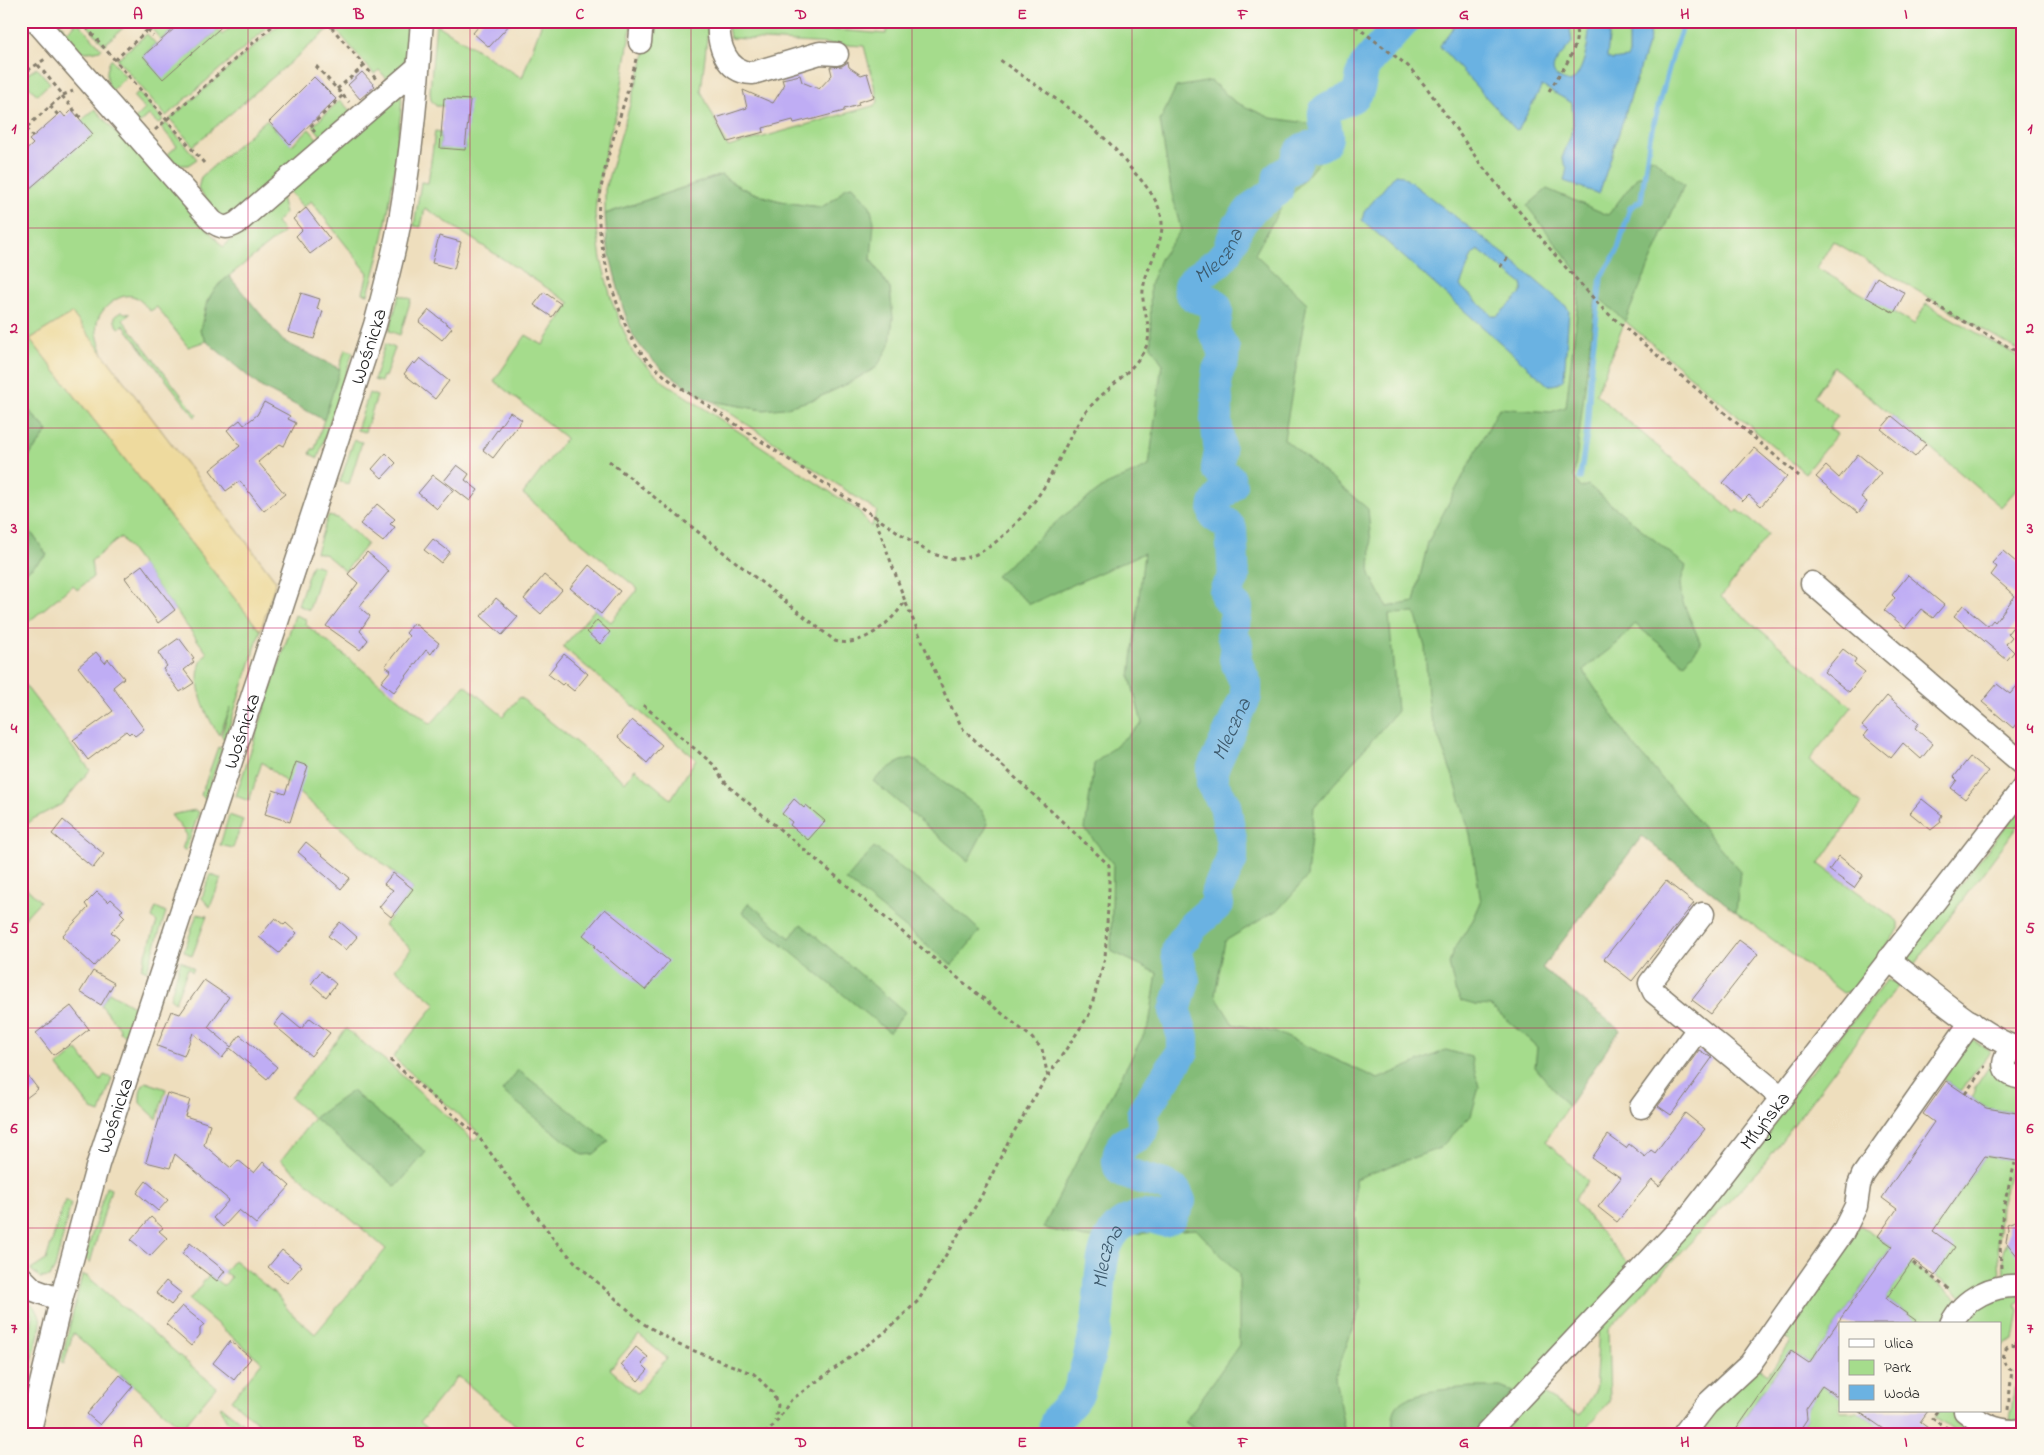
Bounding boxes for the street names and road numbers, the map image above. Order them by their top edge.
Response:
street label: Wośnicka [344,306,396,389]
street label: Wośnicka [217,690,269,773]
street label: Wośnicka [90,1074,142,1158]
street label: Młyńska [1734,1086,1798,1157]

